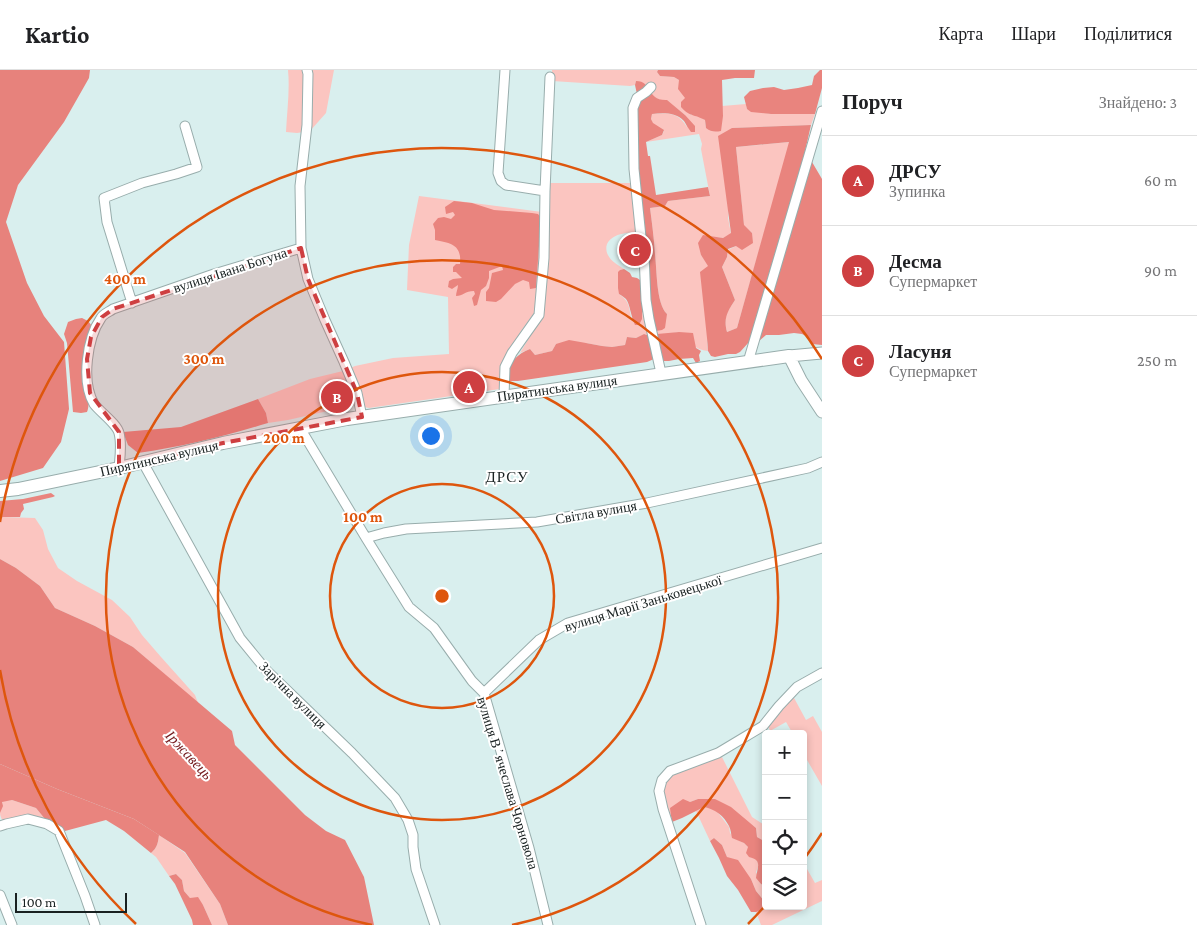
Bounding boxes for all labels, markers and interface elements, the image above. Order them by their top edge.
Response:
text: Kartio [25,21,90,48]
text: Карта [939,24,983,44]
text: Шари [1011,24,1056,44]
text: Поділитися [1084,24,1172,44]
text: Поруч [842,90,903,114]
text: Знайдено: 3 [1099,94,1177,111]
text: ДРСУ [889,161,941,182]
text: A [853,172,863,189]
text: 60 m [1144,172,1177,189]
text: Зупинка [889,183,945,200]
pin: C [619,231,651,269]
street label: вулиця Івана Богуна [171,244,290,296]
text: Десма [889,251,942,272]
text: B [853,262,863,279]
text: 90 m [1144,262,1177,279]
text: 400 m [104,271,146,287]
text: Супермаркет [889,273,977,290]
text: Ласуня [889,341,952,362]
text: 300 m [183,351,225,367]
text: C [853,352,863,369]
text: 250 m [1137,352,1177,369]
text: Супермаркет [889,363,977,380]
pin: A [453,368,485,406]
street label: Пирятинська вулиця [496,372,619,404]
pin: B [321,378,353,416]
your location [418,423,444,449]
text: 200 m [263,430,305,446]
street label: Пирятинська вулиця [98,436,220,479]
district label: ДРСУ [485,469,529,485]
street label: Світла вулиця [554,497,638,527]
text: 100 m [343,509,383,525]
street label: вулиця Марії Заньковецької [563,571,724,635]
centre of rings [433,587,451,605]
street label: Зарічна вулиця [256,658,330,732]
street label: вулиця Вʼячеслава Чорновола [474,695,542,872]
water label: Іржавець [162,727,216,783]
map controls [762,730,807,910]
button: + [762,730,807,775]
button: − [762,775,807,820]
button: locate [762,820,807,865]
button: layers [762,865,807,910]
scale bar [15,890,128,913]
text: 100 m [22,894,56,910]

